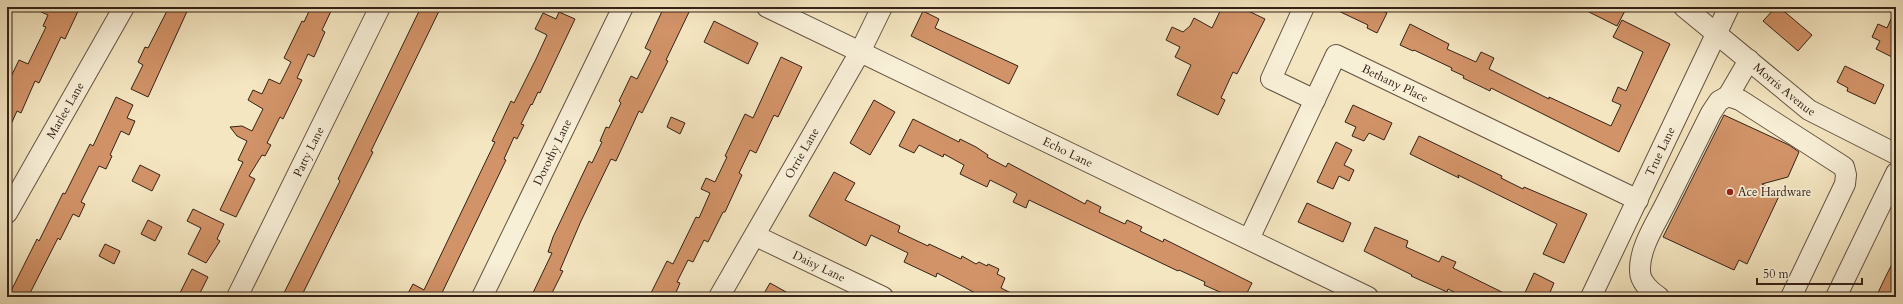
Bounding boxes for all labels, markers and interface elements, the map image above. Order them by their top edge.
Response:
street label: Morris Avenue [1750,59,1818,120]
street label: Bethany Place [1359,61,1431,106]
street label: Marlee Lane [43,79,88,142]
street label: Dorothy Lane [529,116,575,188]
street label: Patty Lane [289,124,328,180]
street label: True Lane [1642,124,1679,179]
street label: Orrie Lane [781,125,823,181]
street label: Echo Lane [1040,133,1096,171]
place label: Ace Hardware [1738,184,1811,200]
marker: Ace Hardware [1725,187,1735,197]
street label: Daisy Lane [790,247,848,286]
scale bar [1757,260,1862,286]
text: 50 m [1763,266,1790,282]

